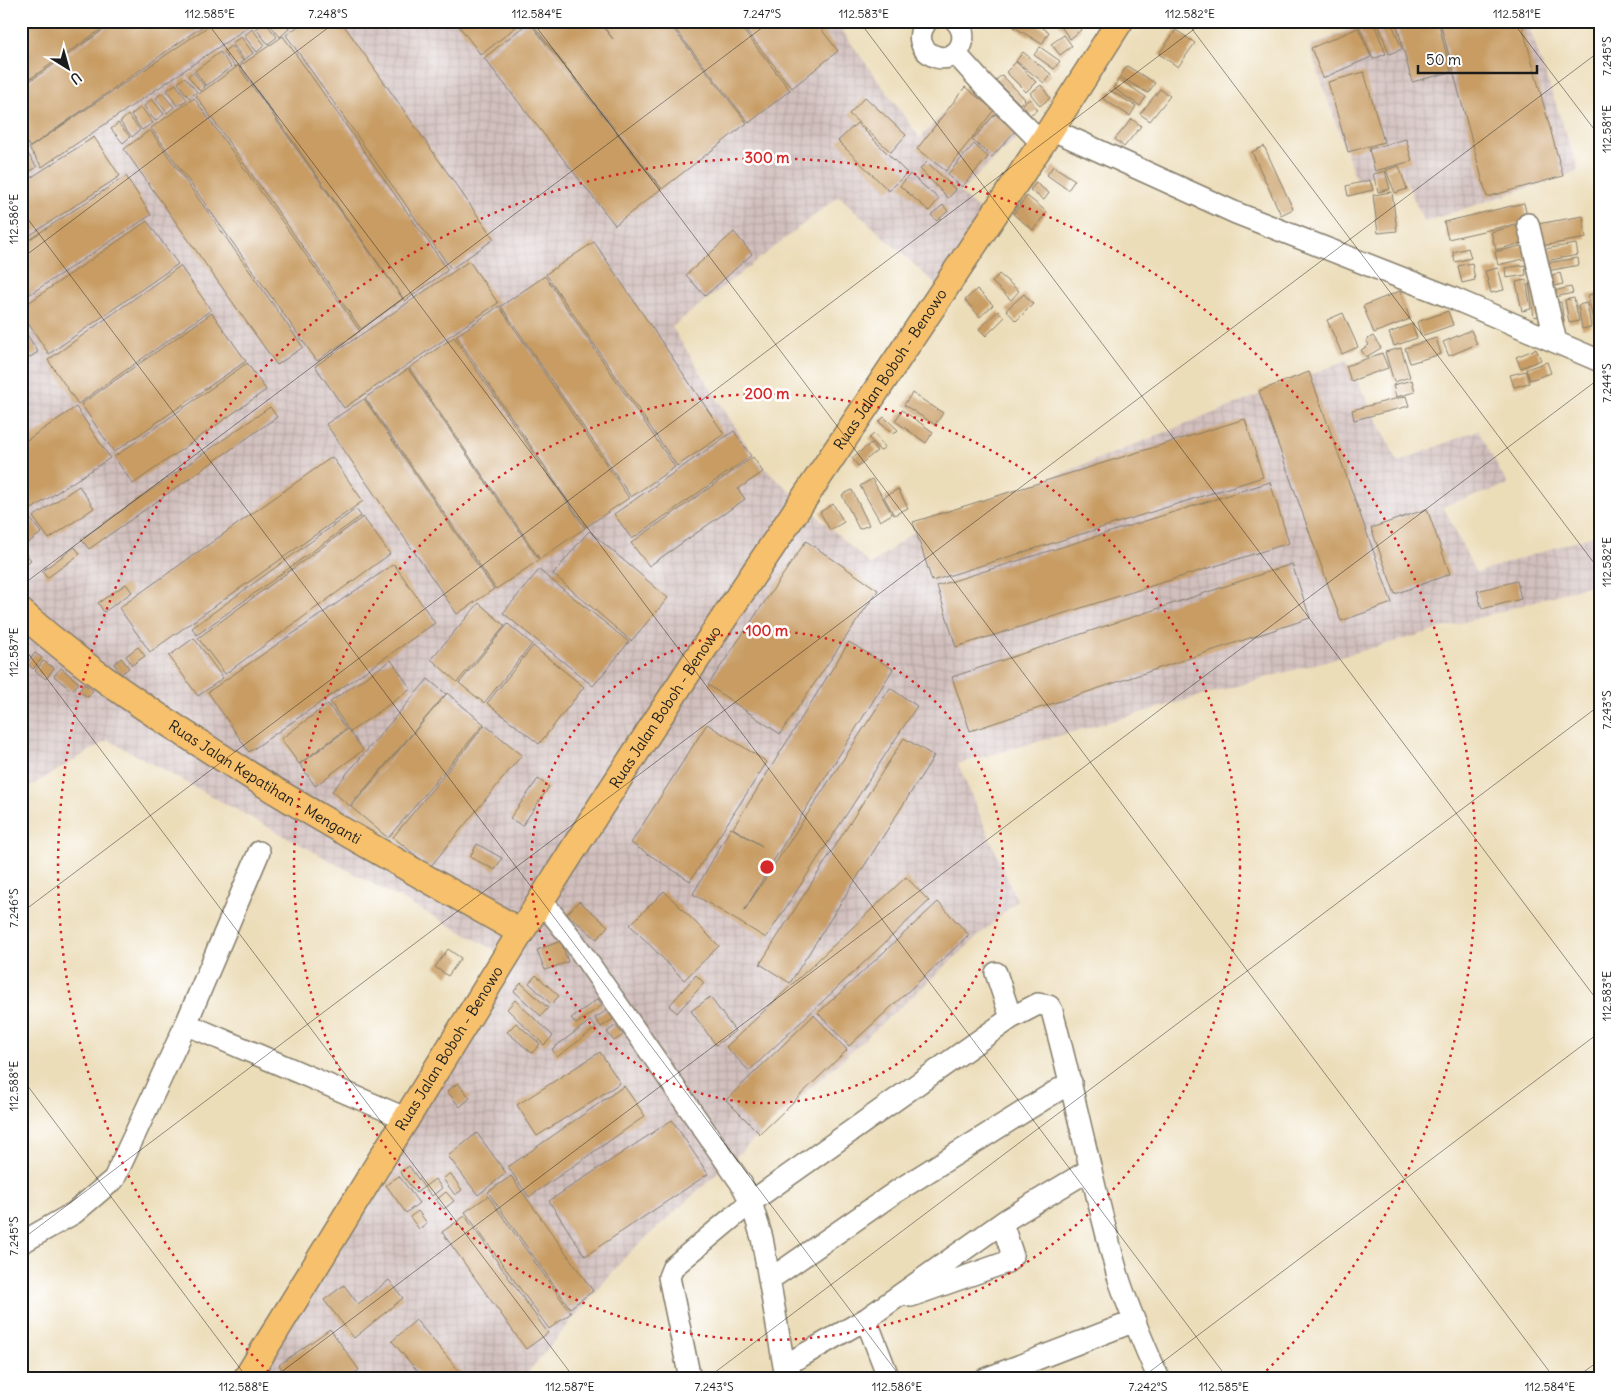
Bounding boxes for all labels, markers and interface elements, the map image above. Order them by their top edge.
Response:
text: 112.585°E [185,6,235,21]
text: 7.248°S [308,6,348,21]
text: 112.584°E [512,6,562,21]
text: 7.247°S [743,6,781,21]
text: 112.583°E [839,6,889,21]
text: 112.582°E [1165,6,1215,21]
text: 112.581°E [1493,6,1541,21]
text: 7.245°S [1599,36,1614,76]
north arrow [42,42,92,92]
scale bar [1418,42,1537,74]
text: 50 m [1426,50,1461,69]
text: U [67,68,85,88]
text: 112.581°E [1599,105,1614,153]
text: 300 m [745,148,790,167]
text: 112.586°E [6,194,21,244]
street label: Ruas Jalan Boboh - Benowo [829,285,951,453]
text: 7.244°S [1599,363,1614,403]
text: 200 m [745,384,789,403]
text: 112.582°E [1599,537,1614,587]
text: 100 m [746,621,788,640]
street label: Ruas Jalan Boboh - Benowo [605,622,725,792]
text: 112.587°E [6,627,21,677]
text: 7.243°S [1599,690,1614,730]
street label: Ruas Jalan Kepatihan - Menganti [165,716,365,848]
centre of rings [758,858,776,876]
text: 7.246°S [6,888,21,928]
street label: Ruas Jalan Boboh - Benowo [391,962,507,1134]
text: 112.583°E [1599,971,1614,1021]
text: 112.588°E [6,1061,21,1111]
text: 7.245°S [6,1216,21,1256]
text: 112.588°E [219,1379,269,1394]
text: 112.587°E [545,1379,595,1394]
text: 7.243°S [694,1379,734,1394]
text: 112.586°E [872,1379,922,1394]
text: 7.242°S [1129,1379,1168,1394]
text: 112.585°E [1199,1379,1249,1394]
text: 112.584°E [1525,1379,1575,1394]

